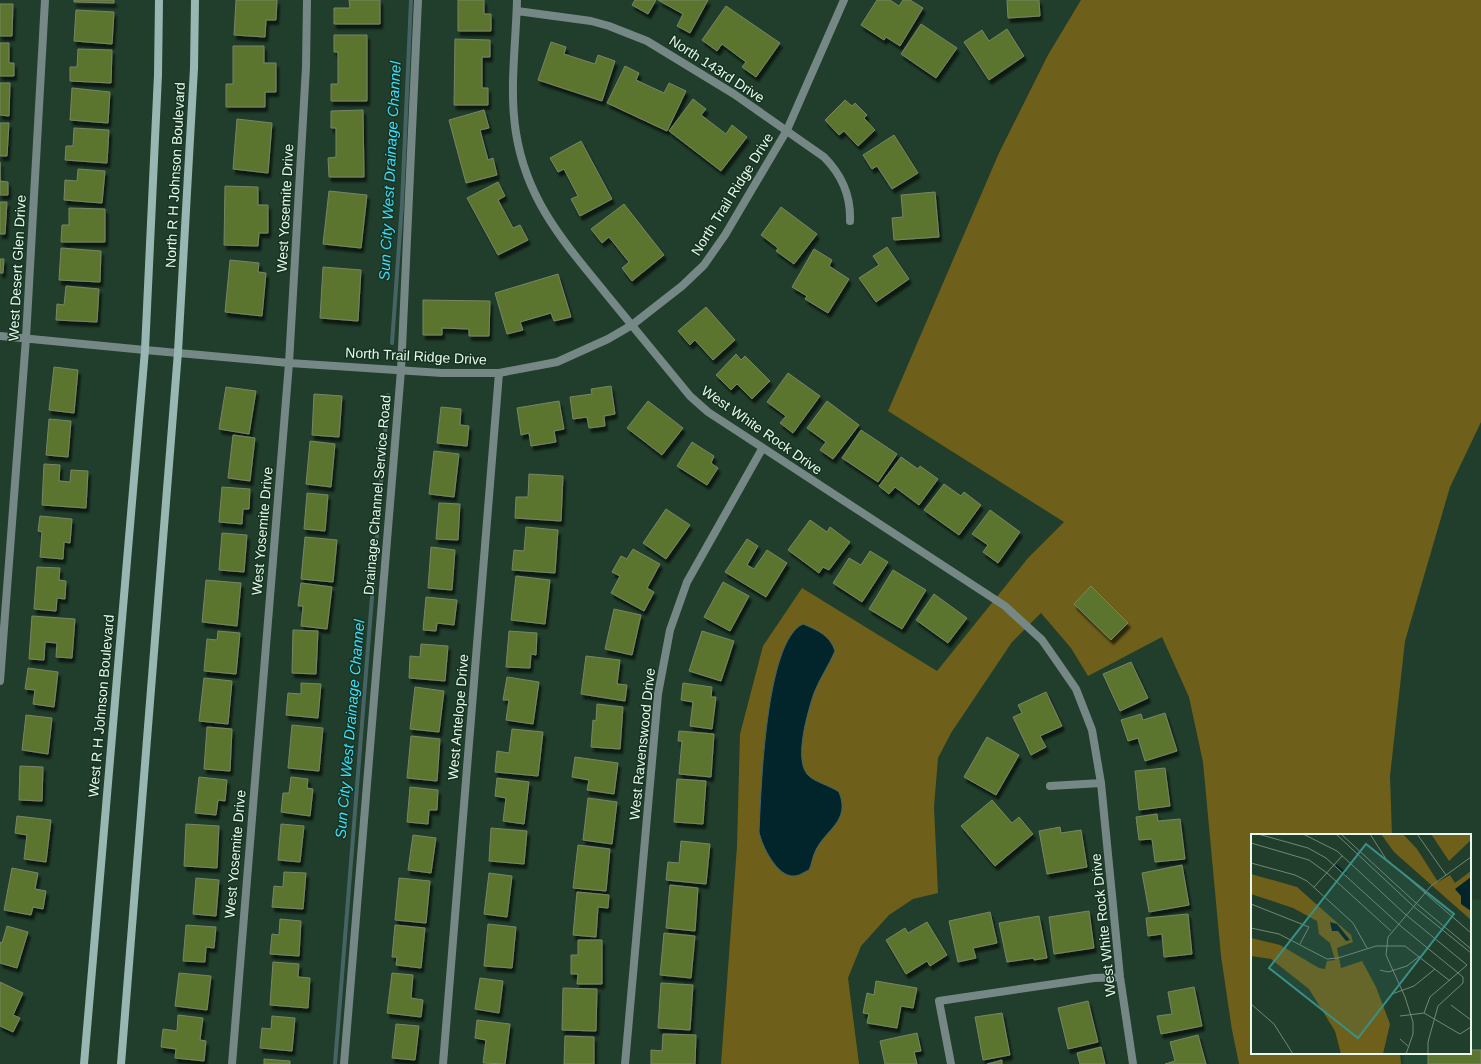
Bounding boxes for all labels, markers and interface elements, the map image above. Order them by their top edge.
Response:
street label: North 143rd Drive [666,32,768,106]
water label: Sun City West Drainage Channel [375,60,404,281]
street label: North R H Johnson Boulevard [162,82,188,268]
street label: North Trail Ridge Drive [688,130,776,258]
street label: West Yosemite Drive [274,143,296,273]
street label: West Desert Glen Drive [5,194,29,342]
street label: North Trail Ridge Drive [345,344,487,368]
street label: West White Rock Drive [699,382,826,478]
street label: Drainage Channel Service Road [360,394,394,596]
street label: West Yosemite Drive [248,466,276,596]
street label: West R H Johnson Boulevard [85,614,117,798]
water label: Sun City West Drainage Channel [331,618,368,839]
street label: West Antelope Drive [445,653,472,781]
street label: West Ravenswood Drive [626,667,658,821]
street label: West Yosemite Drive [221,789,249,919]
inset map [1251,834,1471,1054]
street label: West White Rock Drive [1088,853,1118,997]

